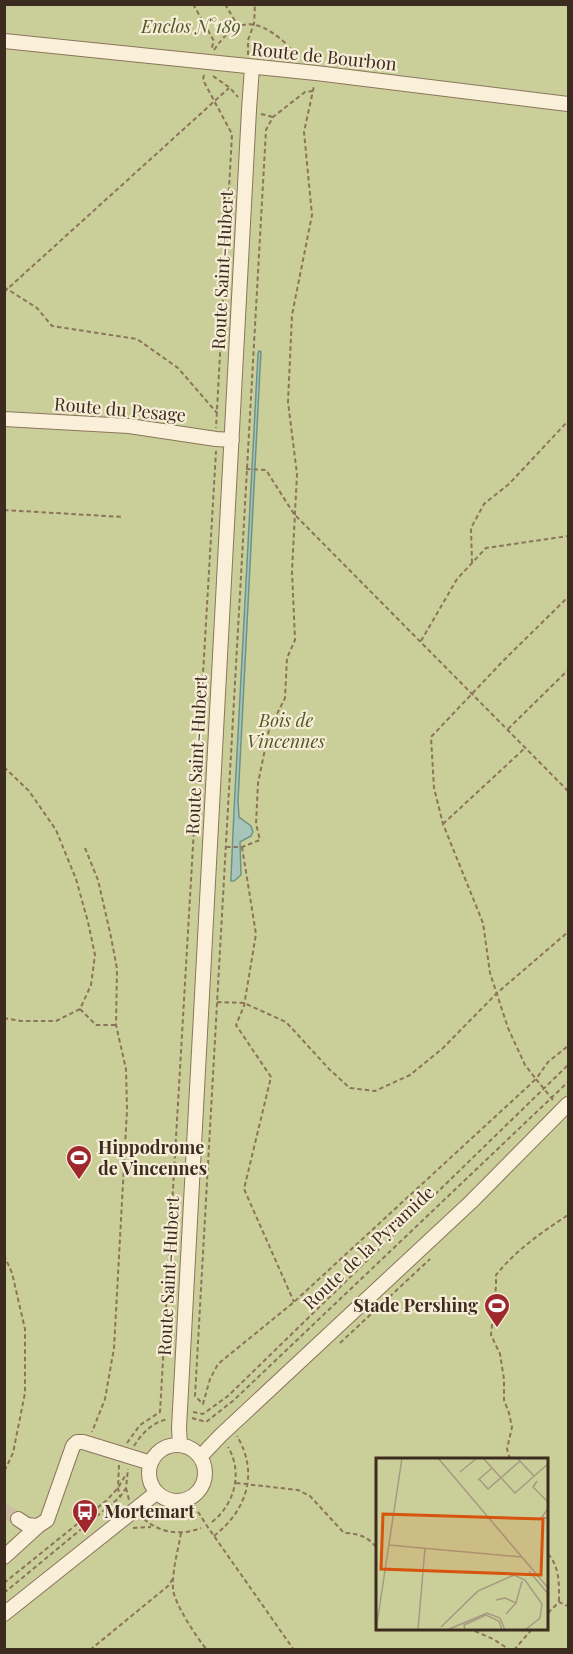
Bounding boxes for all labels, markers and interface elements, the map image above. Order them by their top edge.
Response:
park label: Enclos N°189 [140,14,241,38]
street label: Route de Bourbon [250,36,398,76]
street label: Route Saint-Hubert [206,189,238,350]
street label: Route du Pesage [53,391,187,427]
street label: Route Saint-Hubert [180,674,212,835]
park label: Bois de Vincennes [247,708,325,753]
place label: Hippodrome de Vincennes [98,1135,207,1180]
sports icon: Hippodrome de Vincennes [64,1143,94,1181]
street label: Route de la Pyramide [298,1180,439,1314]
street label: Route Saint-Hubert [152,1195,184,1356]
sports icon: Stade Pershing [482,1291,512,1329]
place label: Stade Pershing [353,1293,478,1317]
inset map [376,1458,549,1630]
bus stop icon: Mortemart [70,1497,100,1535]
place label: Mortemart [104,1499,195,1523]

